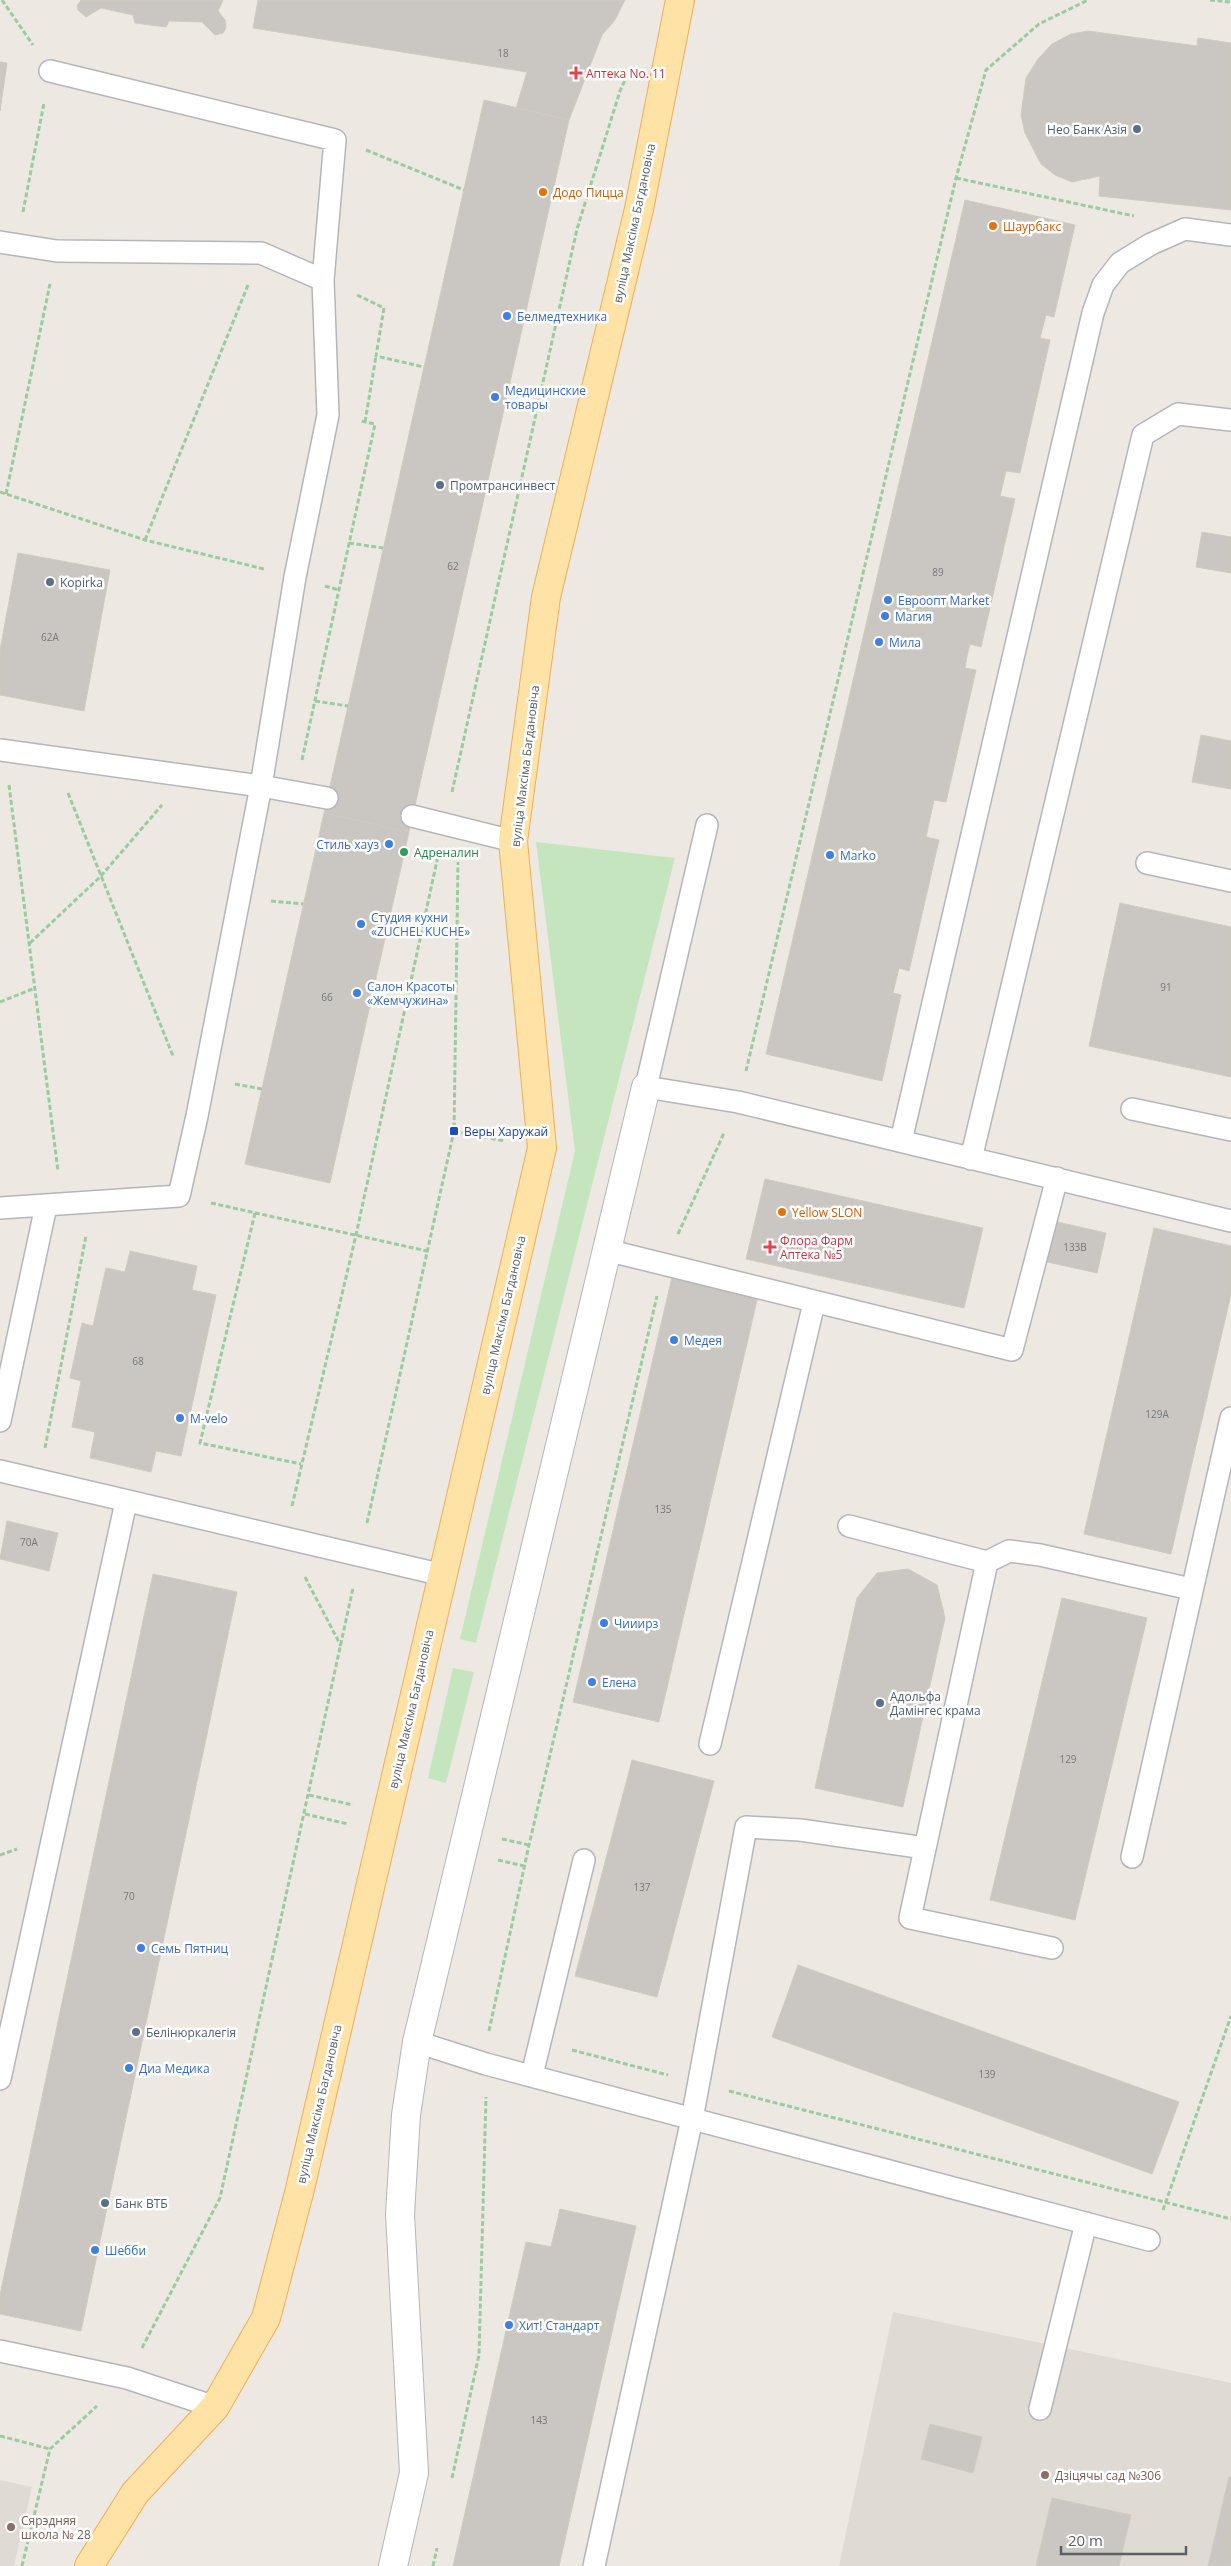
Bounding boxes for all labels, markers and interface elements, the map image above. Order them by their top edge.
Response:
house number: 18 [497,46,509,60]
place label: Аптека No. 11 [586,65,666,82]
marker: Аптека No. 11 [570,67,582,79]
place label: Нео Банк Азія [1047,121,1127,138]
marker: Нео Банк Азія [1131,123,1143,135]
street label: вуліца Максіма Багдановіча [609,142,659,304]
place label: Додо Пицца [553,184,624,201]
marker: Додо Пицца [537,186,549,198]
place label: Шаурбакс [1003,218,1061,235]
marker: Шаурбакс [987,220,999,232]
place label: Белмедтехника [517,308,607,325]
marker: Белмедтехника [501,310,513,322]
place label: Медицинские товары [505,382,586,413]
marker: Медицинские товары [489,391,501,403]
place label: Промтрансинвест [450,477,556,494]
marker: Промтрансинвест [434,479,446,491]
house number: 62 [447,559,459,573]
house number: 89 [932,565,944,579]
place label: Kopirka [60,574,103,591]
marker: Kopirka [44,576,56,588]
place label: Евроопт Market [898,592,989,609]
marker: Евроопт Market [882,594,894,606]
place label: Магия [895,608,932,625]
marker: Магия [879,610,891,622]
house number: 62А [41,630,60,644]
place label: Мила [889,634,921,651]
marker: Мила [873,636,885,648]
street label: вуліца Максіма Багдановіча [507,684,543,848]
place label: Стиль хауз [316,836,379,853]
marker: Стиль хауз [383,838,395,850]
place label: Адреналин [414,844,479,861]
marker: Адреналин [398,846,410,858]
place label: Marko [840,847,876,864]
marker: Marko [824,849,836,861]
place label: Студия кухни «ZUCHEL KUCHE» [371,909,470,940]
marker: Студия кухни «ZUCHEL KUCHE» [355,918,367,930]
place label: Салон Красоты «Жемчужина» [367,978,455,1009]
house number: 91 [1160,980,1172,994]
marker: Салон Красоты «Жемчужина» [351,987,363,999]
house number: 66 [321,990,333,1004]
place label: Веры Харужай [464,1123,548,1140]
marker: Веры Харужай [448,1125,460,1137]
place label: Yellow SLON [792,1204,862,1221]
marker: Yellow SLON [776,1206,788,1218]
place label: Флора Фарм Аптека №5 [780,1232,853,1263]
street label: вуліца Максіма Багдановіча [476,1234,530,1396]
house number: 133В [1063,1240,1087,1254]
marker: Флора Фарм Аптека №5 [764,1241,776,1253]
place label: Медея [684,1332,722,1349]
marker: Медея [668,1334,680,1346]
house number: 68 [132,1354,144,1368]
house number: 129А [1145,1407,1169,1421]
place label: M-velo [190,1410,228,1427]
marker: M-velo [174,1412,186,1424]
house number: 135 [654,1502,672,1516]
house number: 70А [20,1535,39,1549]
place label: Чииирз [614,1615,659,1632]
marker: Чииирз [598,1617,610,1629]
street label: вуліца Максіма Багдановіча [384,1628,438,1790]
place label: Елена [602,1674,637,1691]
marker: Елена [586,1676,598,1688]
place label: Адольфа Дамінгес крама [890,1688,981,1719]
marker: Адольфа Дамінгес крама [874,1697,886,1709]
house number: 129 [1059,1752,1077,1766]
house number: 137 [633,1880,651,1894]
house number: 70 [123,1889,135,1903]
place label: Семь Пятниц [151,1940,229,1957]
marker: Семь Пятниц [135,1942,147,1954]
street label: вуліца Максіма Багдановіча [292,2023,346,2185]
place label: Белінюркалегія [146,2024,236,2041]
marker: Белінюркалегія [130,2026,142,2038]
place label: Диа Медика [139,2060,210,2077]
marker: Диа Медика [123,2062,135,2074]
house number: 139 [978,2067,996,2081]
place label: Банк ВТБ [115,2195,168,2212]
marker: Банк ВТБ [99,2197,111,2209]
place label: Шебби [105,2242,146,2259]
marker: Шебби [89,2244,101,2256]
place label: Хит! Стандарт [519,2317,600,2334]
marker: Хит! Стандарт [503,2319,515,2331]
house number: 143 [530,2413,548,2427]
place label: Дзіцячы сад №306 [1055,2467,1161,2484]
marker: Дзіцячы сад №306 [1039,2469,1051,2481]
place label: Сярэдняя школа № 28 [21,2512,91,2543]
marker: Сярэдняя школа № 28 [5,2521,17,2533]
scale bar [1061,2524,1186,2556]
text: 20 m [1068,2530,1103,2550]

